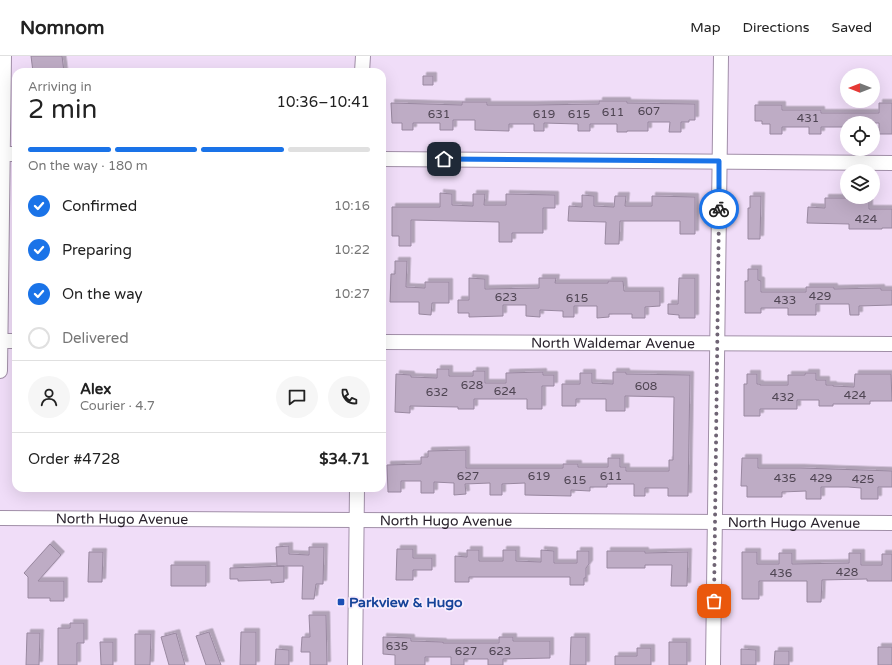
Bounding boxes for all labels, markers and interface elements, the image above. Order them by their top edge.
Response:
text: Nomnom [20,17,105,39]
text: Map [690,19,721,36]
text: Directions [743,19,810,36]
text: Saved [832,19,872,36]
north arrow [840,68,880,108]
map controls [840,68,880,204]
text: Arriving in [28,79,92,95]
text: 10:36–10:41 [277,93,370,111]
text: 2 min [28,94,97,125]
house number: 607 [638,104,660,118]
house number: 611 [602,105,624,119]
house number: 631 [428,107,450,121]
house number: 619 [533,107,555,121]
house number: 615 [568,107,590,121]
house number: 431 [797,111,819,125]
button: locate [840,116,880,156]
pin [427,142,461,176]
icon: home [433,148,455,170]
text: On the way · 180 m [28,158,148,174]
button: layers [840,164,880,204]
courier [699,189,739,229]
icon: check [28,195,50,217]
text: Confirmed [62,197,137,215]
text: 10:16 [334,198,370,214]
icon: bike [708,198,730,220]
house number: 424 [855,212,878,226]
icon: check [28,239,50,261]
text: Preparing [62,241,132,259]
text: 10:22 [334,242,370,258]
icon: check [28,283,50,305]
text: On the way [62,285,142,303]
text: 10:27 [334,286,370,302]
house number: 429 [809,289,831,303]
house number: 623 [495,290,517,304]
house number: 615 [566,291,588,305]
house number: 433 [774,293,796,307]
text: Delivered [62,329,129,347]
street label: North Waldemar Avenue [531,335,695,352]
button: person [28,376,70,418]
button: chat [276,376,318,418]
button: phone [328,376,370,418]
house number: 628 [461,378,483,392]
house number: 608 [635,379,657,393]
text: Alex [80,380,111,398]
house number: 624 [494,384,517,398]
house number: 632 [426,385,448,399]
house number: 424 [844,388,867,402]
house number: 432 [772,390,794,404]
text: Courier · 4.7 [80,398,155,414]
text: Order #4728 [28,450,120,468]
text: $34.71 [319,450,370,468]
house number: 627 [457,469,479,483]
house number: 619 [528,469,550,483]
house number: 611 [600,469,622,483]
house number: 435 [774,471,796,485]
house number: 429 [810,471,832,485]
house number: 425 [852,472,874,486]
house number: 615 [564,473,586,487]
street label: North Hugo Avenue [56,510,188,528]
street label: North Hugo Avenue [380,512,512,530]
street label: North Hugo Avenue [728,514,860,532]
house number: 428 [836,565,858,579]
house number: 436 [770,566,792,580]
pin [697,584,731,618]
icon: bag [703,590,725,612]
place label: Parkview & Hugo [349,594,463,611]
marker: Parkview & Hugo [336,597,346,607]
house number: 635 [386,639,408,653]
house number: 627 [455,644,477,658]
house number: 623 [489,644,511,658]

